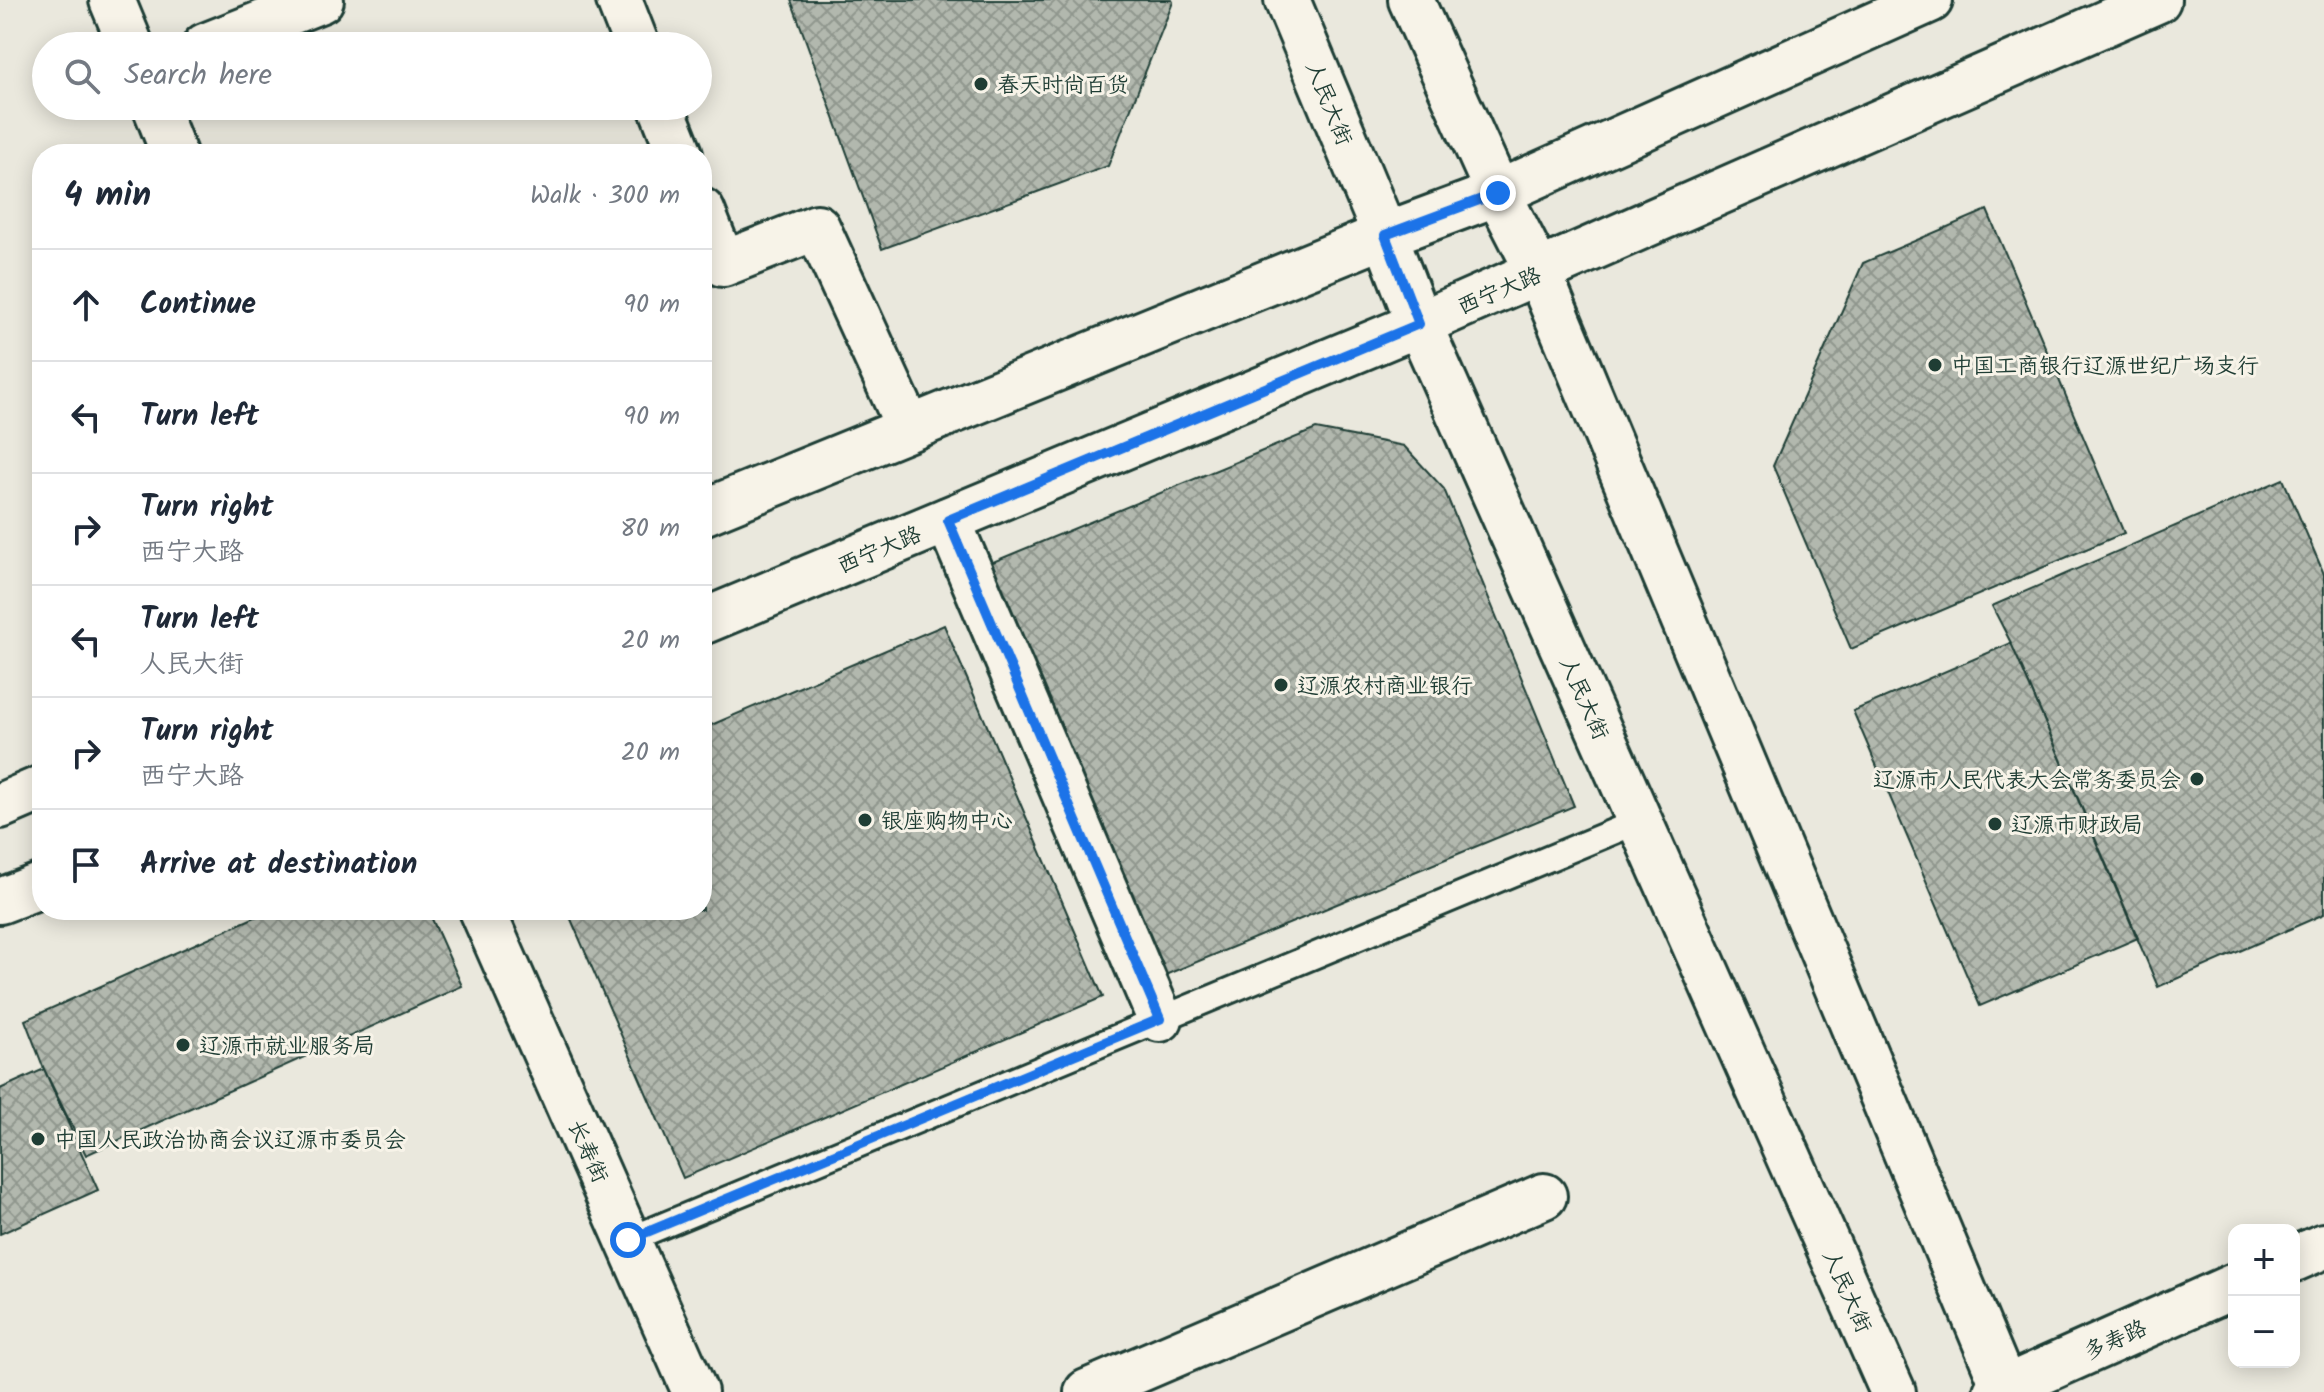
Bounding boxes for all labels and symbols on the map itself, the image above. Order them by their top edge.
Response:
street label: 人民大街 [1295,57,1360,151]
place label: 春天时尚百货 [997,69,1129,104]
marker: 春天时尚百货 [972,75,990,93]
route end [1480,175,1516,211]
street label: 西宁大路 [1453,259,1547,326]
place label: 中国工商银行辽源世纪广场支行 [1951,350,2259,385]
marker: 中国工商银行辽源世纪广场支行 [1926,356,1944,374]
street label: 西宁大路 [833,518,927,585]
street label: 人民大街 [1549,652,1617,746]
place label: 辽源农村商业银行 [1297,670,1473,705]
marker: 辽源农村商业银行 [1272,676,1290,694]
place label: 辽源市人民代表大会常务委员会 [1873,764,2181,799]
marker: 辽源市人民代表大会常务委员会 [2188,770,2206,788]
place label: 银座购物中心 [881,805,1013,840]
place label: 辽源市财政局 [2011,809,2143,844]
marker: 银座购物中心 [856,811,874,829]
marker: 辽源市财政局 [1986,815,2004,833]
place label: 辽源市就业服务局 [199,1030,375,1065]
marker: 辽源市就业服务局 [174,1036,192,1054]
street label: 长寿街 [557,1115,616,1189]
place label: 中国人民政治协商会议辽源市委员会 [54,1124,406,1159]
marker: 中国人民政治协商会议辽源市委员会 [29,1130,47,1148]
route start [610,1222,646,1258]
street label: 人民大街 [1812,1245,1880,1339]
street label: 多寿路 [2079,1312,2153,1371]

